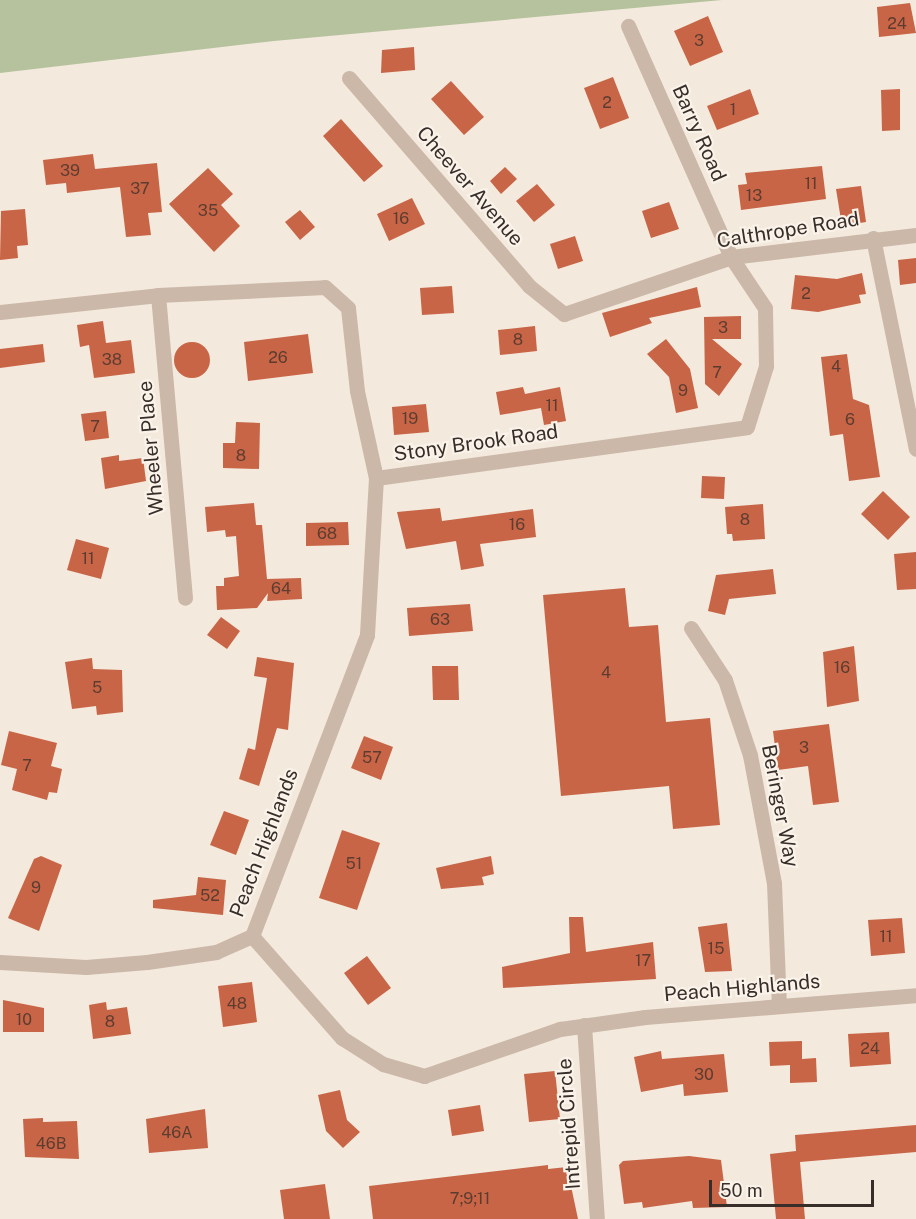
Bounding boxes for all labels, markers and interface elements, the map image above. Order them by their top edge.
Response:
house number: 24 [887,14,907,34]
house number: 3 [694,31,704,51]
street label: Barry Road [667,81,731,185]
house number: 2 [602,93,612,113]
house number: 1 [730,100,736,120]
street label: Cheever Avenue [412,121,528,251]
house number: 39 [60,161,80,181]
house number: 11 [804,174,818,194]
house number: 37 [130,179,150,199]
house number: 13 [746,186,762,206]
house number: 35 [198,201,218,221]
street label: Calthrope Road [715,207,861,253]
house number: 16 [393,209,409,229]
house number: 2 [801,284,811,304]
house number: 3 [718,318,728,338]
house number: 8 [513,330,523,350]
house number: 26 [268,348,288,368]
house number: 38 [102,350,122,370]
house number: 4 [831,357,841,377]
house number: 7 [712,363,722,383]
street label: Wheeler Place [133,380,169,516]
house number: 9 [678,381,688,401]
house number: 11 [545,396,559,416]
house number: 19 [402,409,418,429]
house number: 6 [845,410,855,430]
house number: 7 [90,417,100,437]
street label: Stony Brook Road [392,420,560,466]
house number: 8 [236,446,246,466]
house number: 8 [740,510,750,530]
house number: 16 [509,515,525,535]
house number: 68 [317,524,337,544]
house number: 11 [81,549,95,569]
house number: 64 [271,579,291,599]
house number: 63 [430,610,450,630]
house number: 16 [834,658,850,678]
house number: 4 [601,663,611,683]
house number: 5 [92,678,102,698]
house number: 3 [799,738,809,758]
street label: Beringer Way [756,742,804,870]
house number: 57 [362,748,382,768]
house number: 7 [22,756,32,776]
street label: Peach Highlands [225,766,303,920]
house number: 51 [346,854,362,874]
house number: 9 [31,878,41,898]
house number: 52 [200,886,220,906]
house number: 11 [879,927,893,947]
house number: 15 [708,939,724,959]
house number: 17 [635,951,651,971]
street label: Peach Highlands [663,969,821,1007]
house number: 48 [227,994,247,1014]
house number: 10 [16,1010,32,1030]
house number: 8 [105,1012,115,1032]
house number: 24 [860,1039,880,1059]
street label: Intrepid Circle [552,1058,586,1190]
house number: 30 [694,1065,714,1085]
house number: 46A [161,1123,193,1143]
house number: 46B [36,1134,66,1154]
scale bar [712,1168,877,1206]
text: 50 m [720,1180,763,1201]
house number: 7;9;11 [450,1189,490,1209]

